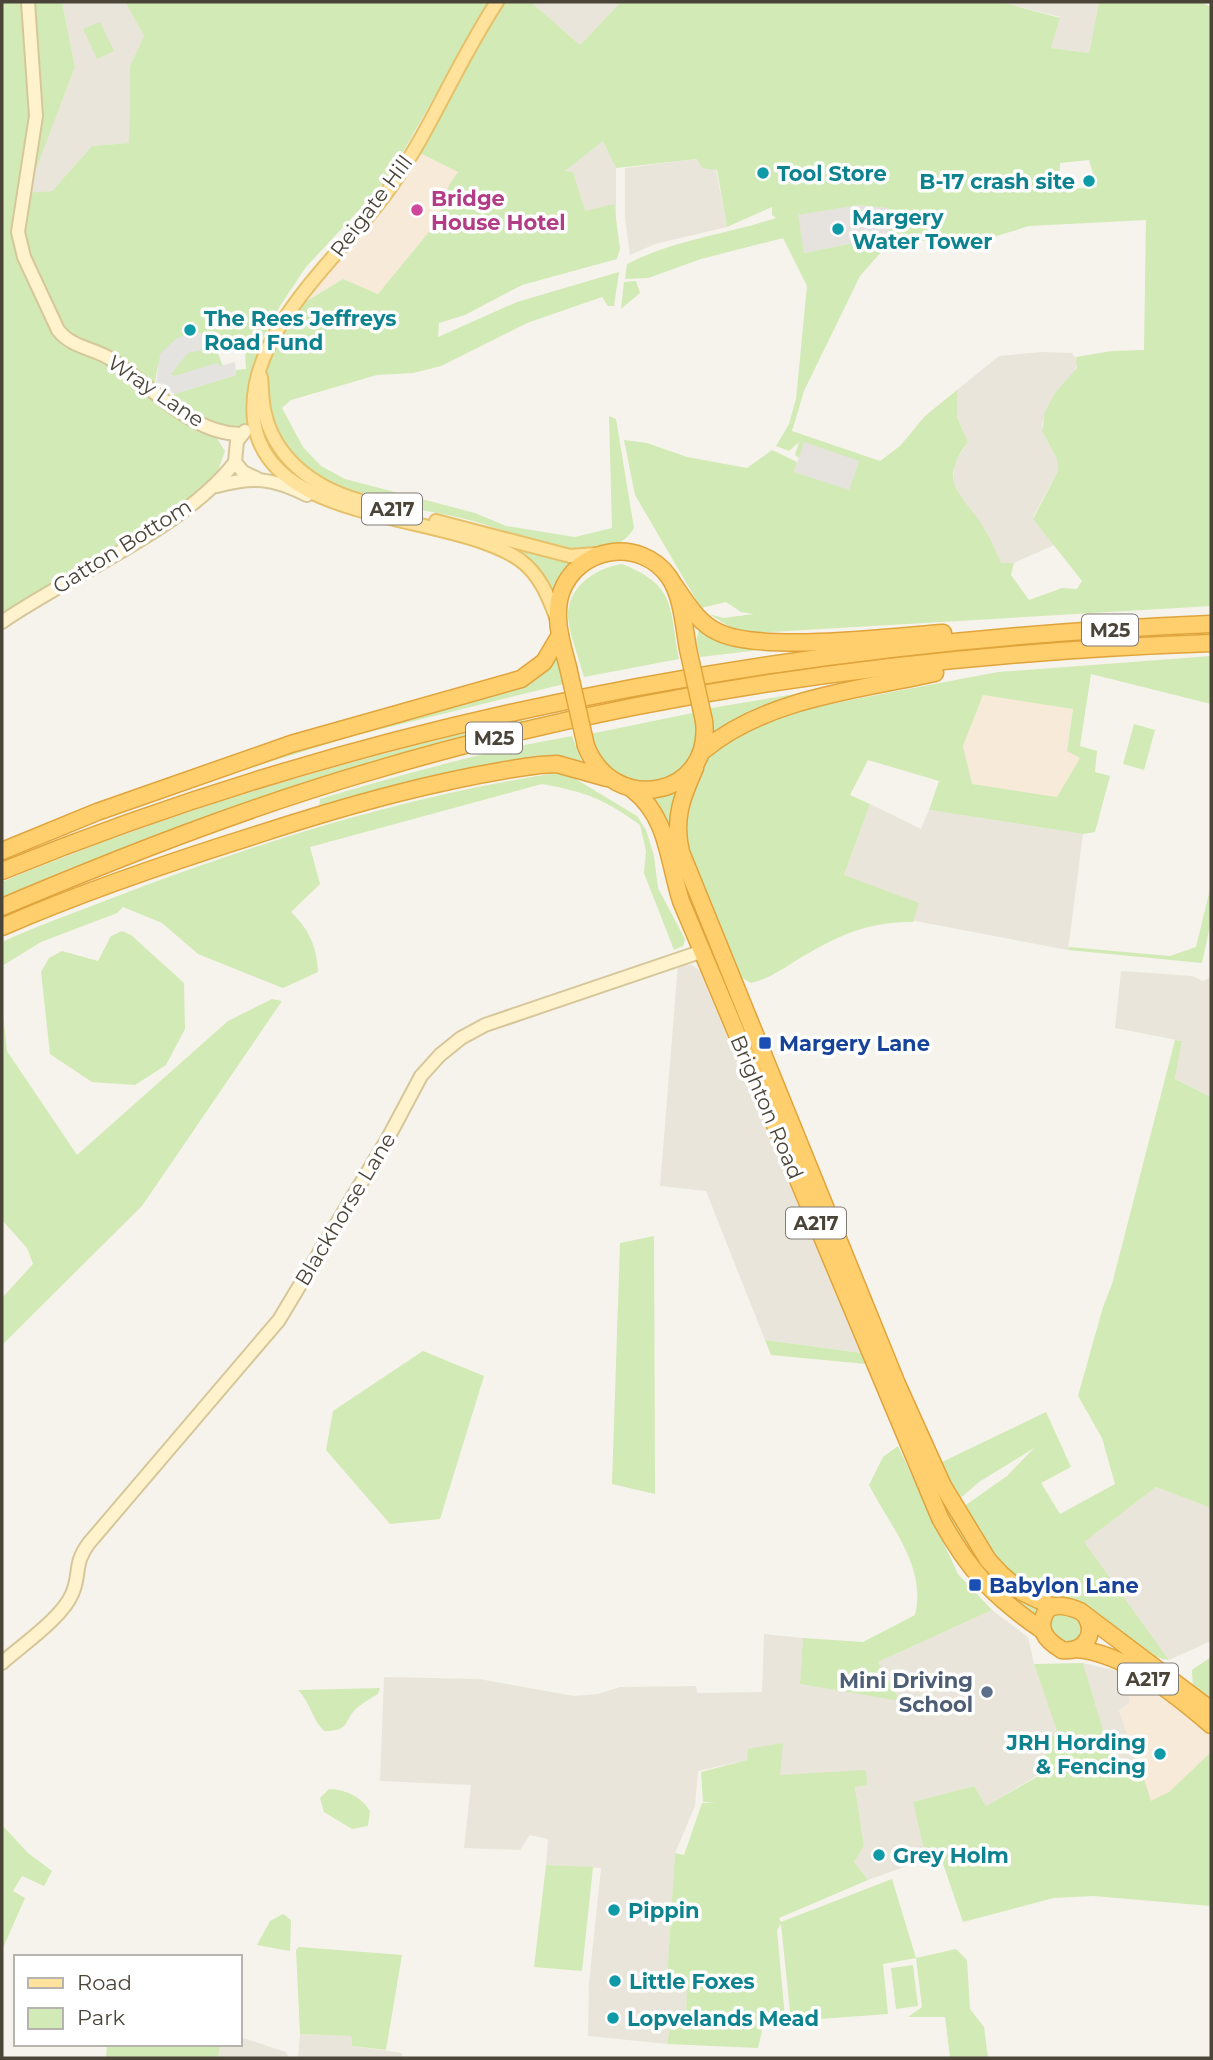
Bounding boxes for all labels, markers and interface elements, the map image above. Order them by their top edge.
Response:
street label: Reigate Hill [325,150,417,262]
place label: Tool Store [777,161,887,186]
marker: Tool Store [755,165,771,181]
place label: B-17 crash site [919,169,1075,194]
marker: B-17 crash site [1081,173,1097,189]
place label: Bridge House Hotel [431,186,566,235]
marker: Bridge House Hotel [409,202,425,218]
place label: Margery Water Tower [852,205,992,254]
marker: Margery Water Tower [830,221,846,237]
place label: The Rees Jeffreys Road Fund [204,306,397,355]
marker: The Rees Jeffreys Road Fund [182,322,198,338]
street label: Wray Lane [103,350,209,432]
street label: Gatton Bottom [48,493,196,599]
road number: A217 [362,494,422,524]
road number: M25 [1082,614,1138,646]
road number: M25 [466,722,522,754]
street label: Brighton Road [725,1031,809,1183]
place label: Margery Lane [779,1031,930,1056]
marker: Margery Lane [757,1035,773,1051]
street label: Blackhorse Lane [290,1128,400,1290]
road number: A217 [786,1208,846,1238]
place label: Babylon Lane [989,1573,1139,1598]
marker: Babylon Lane [967,1577,983,1593]
road number: A217 [1118,1664,1178,1694]
place label: Mini Driving School [839,1668,973,1717]
marker: Mini Driving School [979,1684,995,1700]
place label: JRH Hording & Fencing [1006,1730,1146,1779]
marker: JRH Hording & Fencing [1152,1746,1168,1762]
place label: Grey Holm [893,1843,1009,1868]
marker: Grey Holm [871,1847,887,1863]
place label: Pippin [628,1898,700,1923]
marker: Pippin [606,1902,622,1918]
legend [14,1955,242,2046]
place label: Little Foxes [629,1969,755,1994]
text: Road [77,1970,132,1995]
marker: Little Foxes [607,1973,623,1989]
text: Park [77,2005,125,2030]
place label: Lopvelands Mead [627,2006,819,2031]
marker: Lopvelands Mead [605,2010,621,2026]

